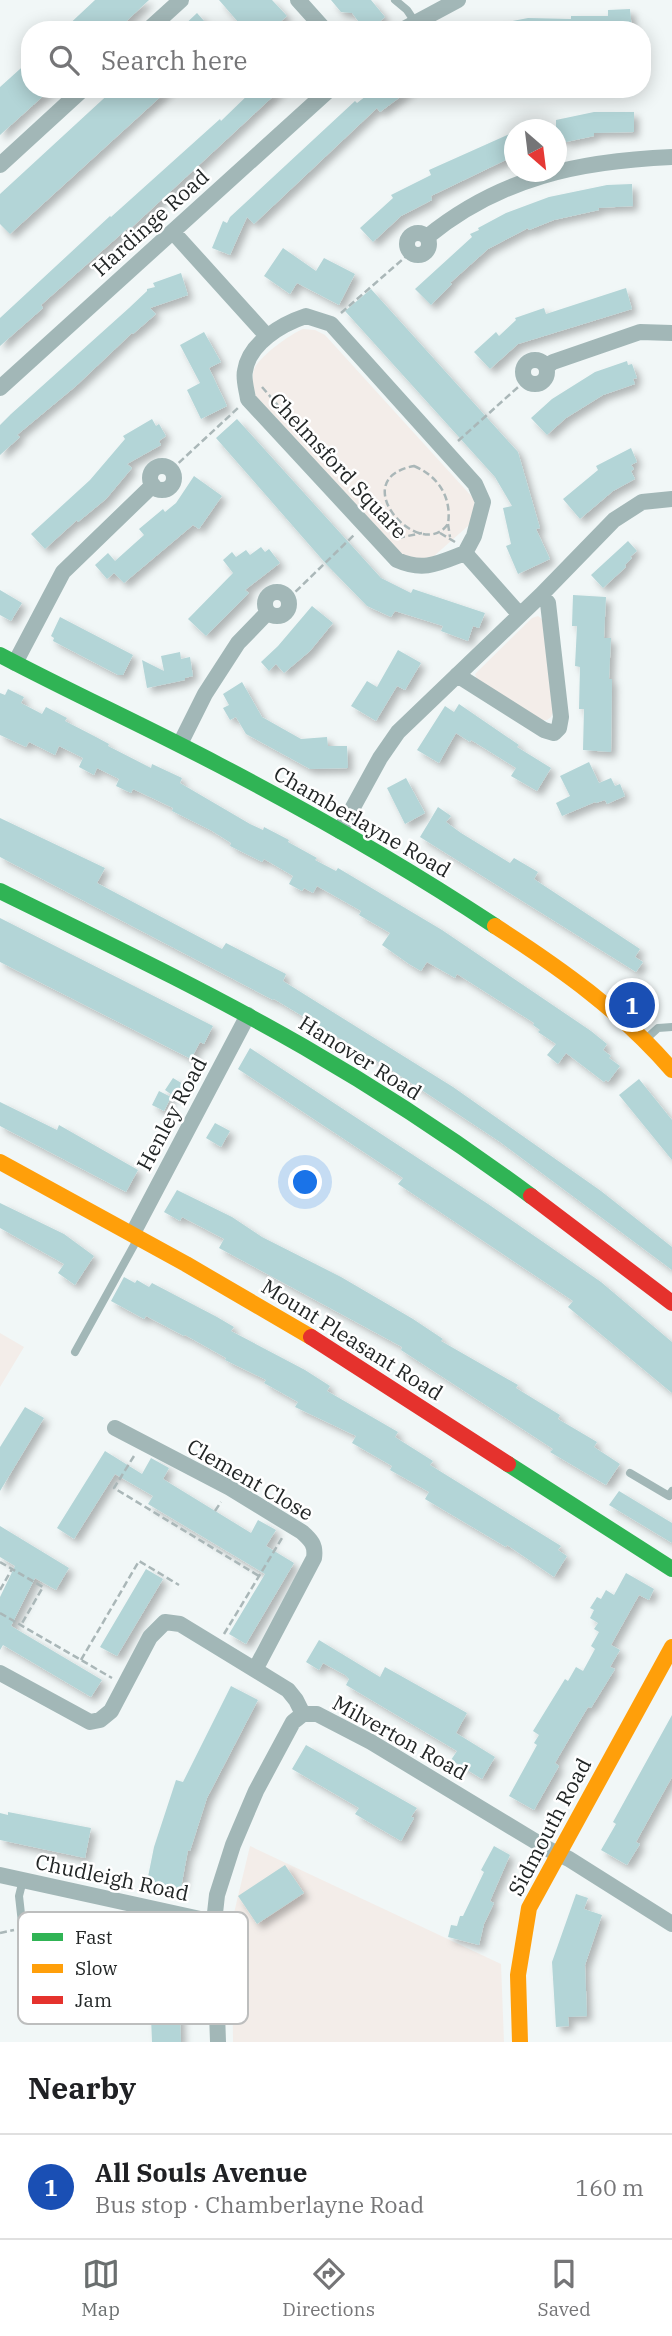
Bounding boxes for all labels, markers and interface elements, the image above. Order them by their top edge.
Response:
search box [21,21,651,98]
icon: search [45,41,83,79]
text: Search here [101,43,247,77]
north arrow [504,119,567,182]
street label: Hardinge Road [86,162,215,282]
street label: Chelmsford Square [264,386,414,544]
street label: Chamberlayne Road [269,759,456,883]
pin: 1 [609,979,655,1031]
street label: Hanover Road [294,1008,427,1106]
street label: Henley Road [129,1052,213,1175]
your location [288,1165,322,1199]
street label: Mount Pleasant Road [257,1272,449,1406]
street label: Clement Close [182,1432,319,1527]
street label: Milverton Road [328,1688,473,1786]
street label: Sidmouth Road [501,1753,597,1900]
street label: Chudleigh Road [33,1847,192,1907]
legend [18,1912,248,2024]
text: Fast [75,1925,113,1949]
text: Slow [75,1956,117,1980]
text: Jam [75,1988,112,2012]
text: Nearby [28,2068,136,2107]
text: All Souls Avenue [95,2155,307,2189]
text: 1 [44,2172,58,2202]
text: 160 m [575,2172,644,2202]
text: Bus stop · Chamberlayne Road [95,2189,424,2219]
tab: Map [81,2255,120,2321]
tab: Directions [282,2255,375,2321]
tab: Saved [538,2255,591,2321]

